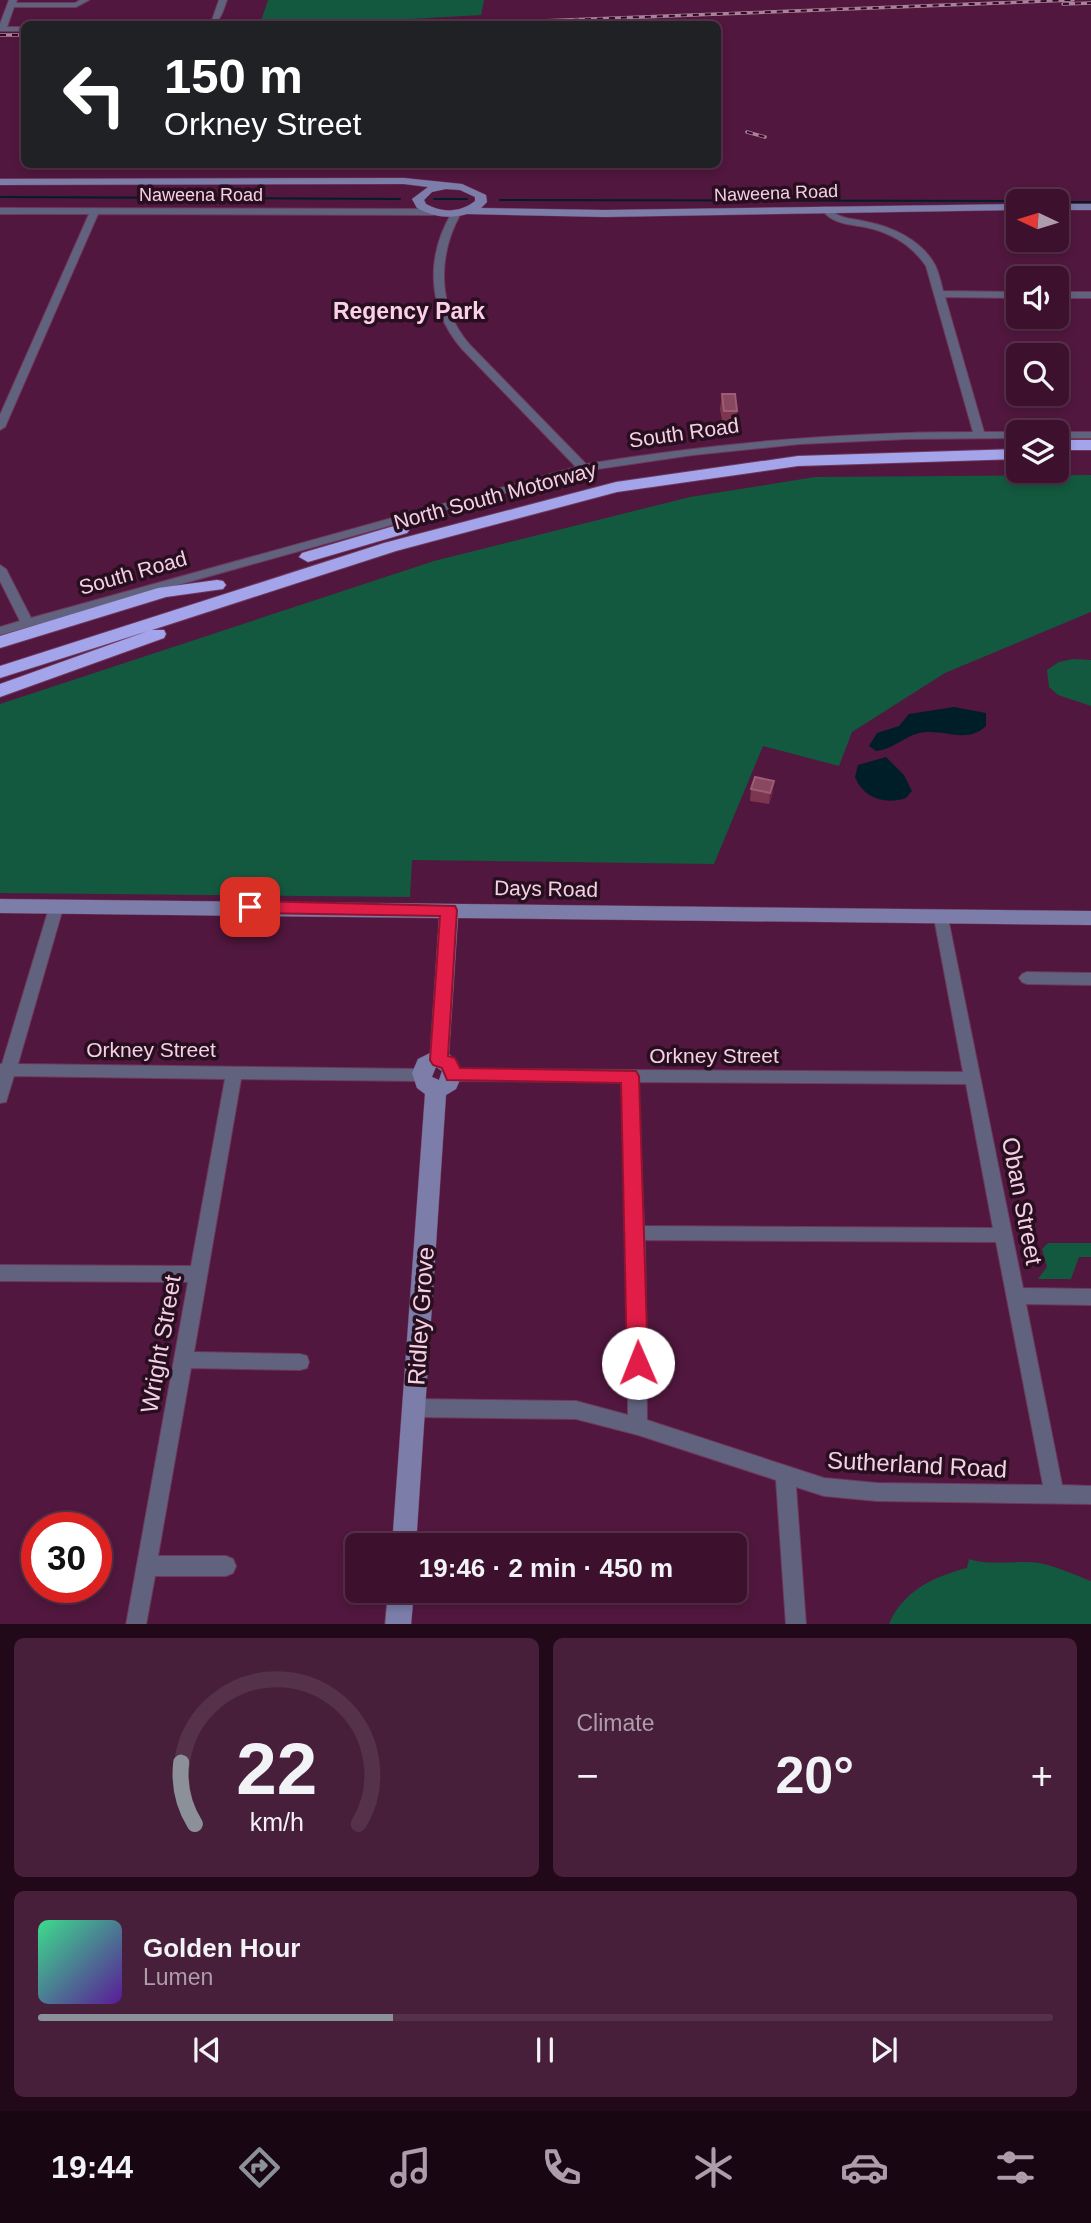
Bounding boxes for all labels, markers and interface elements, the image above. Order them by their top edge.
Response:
icon: left [49,49,140,140]
text: 150 m [164,49,303,103]
text: Orkney Street [164,106,361,142]
street label: Naweena Road [714,181,838,205]
street label: Naweena Road [139,185,263,205]
north arrow [1006,189,1069,252]
map controls [1006,189,1069,483]
button: sound [1006,266,1069,329]
district label: Regency Park [333,298,485,324]
button: search [1006,343,1069,406]
street label: South Road [627,413,740,452]
button: layers [1006,420,1069,483]
street label: North South Motorway [391,457,599,534]
street label: South Road [76,546,189,599]
street label: Days Road [494,876,598,901]
pin [220,877,280,937]
icon: arrive [231,888,269,926]
street label: Orkney Street [86,1038,216,1061]
street label: Orkney Street [649,1044,779,1067]
street label: Oban Street [997,1135,1048,1267]
street label: Ridley Grove [402,1246,439,1386]
street label: Wright Street [135,1273,186,1415]
position arrow [601,1326,675,1400]
street label: Sutherland Road [826,1446,1008,1483]
speed limit sign: 30 [21,1512,112,1603]
text: 19:46 · 2 min · 450 m [419,1553,673,1583]
text: Climate [577,1710,654,1736]
text: 22 [236,1728,317,1809]
text: 20° [775,1746,854,1804]
text: − [577,1755,599,1797]
text: + [1031,1755,1053,1797]
text: km/h [249,1807,303,1835]
text: Golden Hour [143,1933,300,1963]
text: Lumen [143,1964,213,1990]
icon: previous [188,2031,226,2069]
icon: pause [526,2031,564,2069]
icon: next [865,2031,903,2069]
icon: directions [235,2143,284,2192]
icon: music [386,2143,435,2192]
icon: phone [537,2143,586,2192]
icon: climate [689,2143,738,2192]
icon: car [840,2143,889,2192]
icon: filters [991,2143,1040,2192]
text: 19:44 [51,2149,133,2185]

